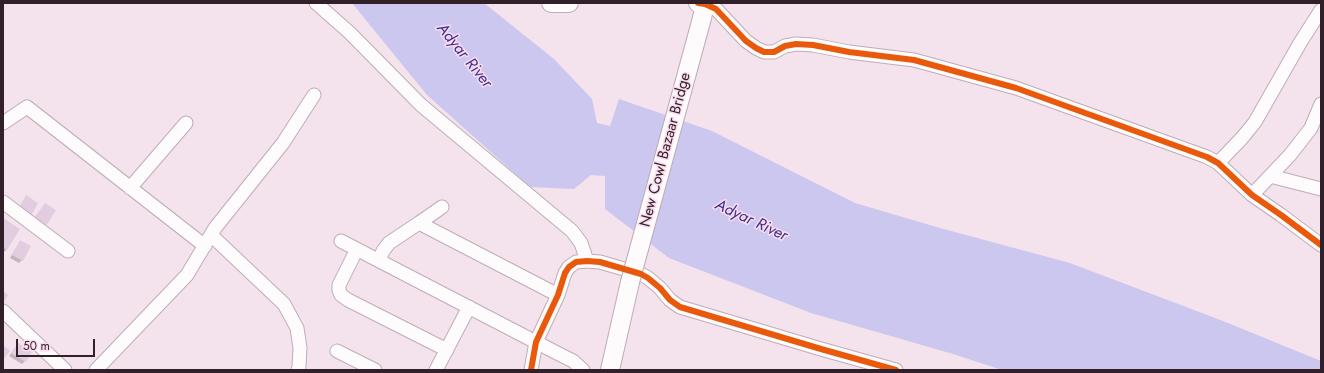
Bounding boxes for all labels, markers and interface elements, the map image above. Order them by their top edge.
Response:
water label: Adyar River [432,20,496,92]
street label: New Cowl Bazaar Bridge [637,71,695,229]
water label: Adyar River [712,196,790,246]
scale bar [18,331,97,357]
text: 50 m [23,337,50,355]

